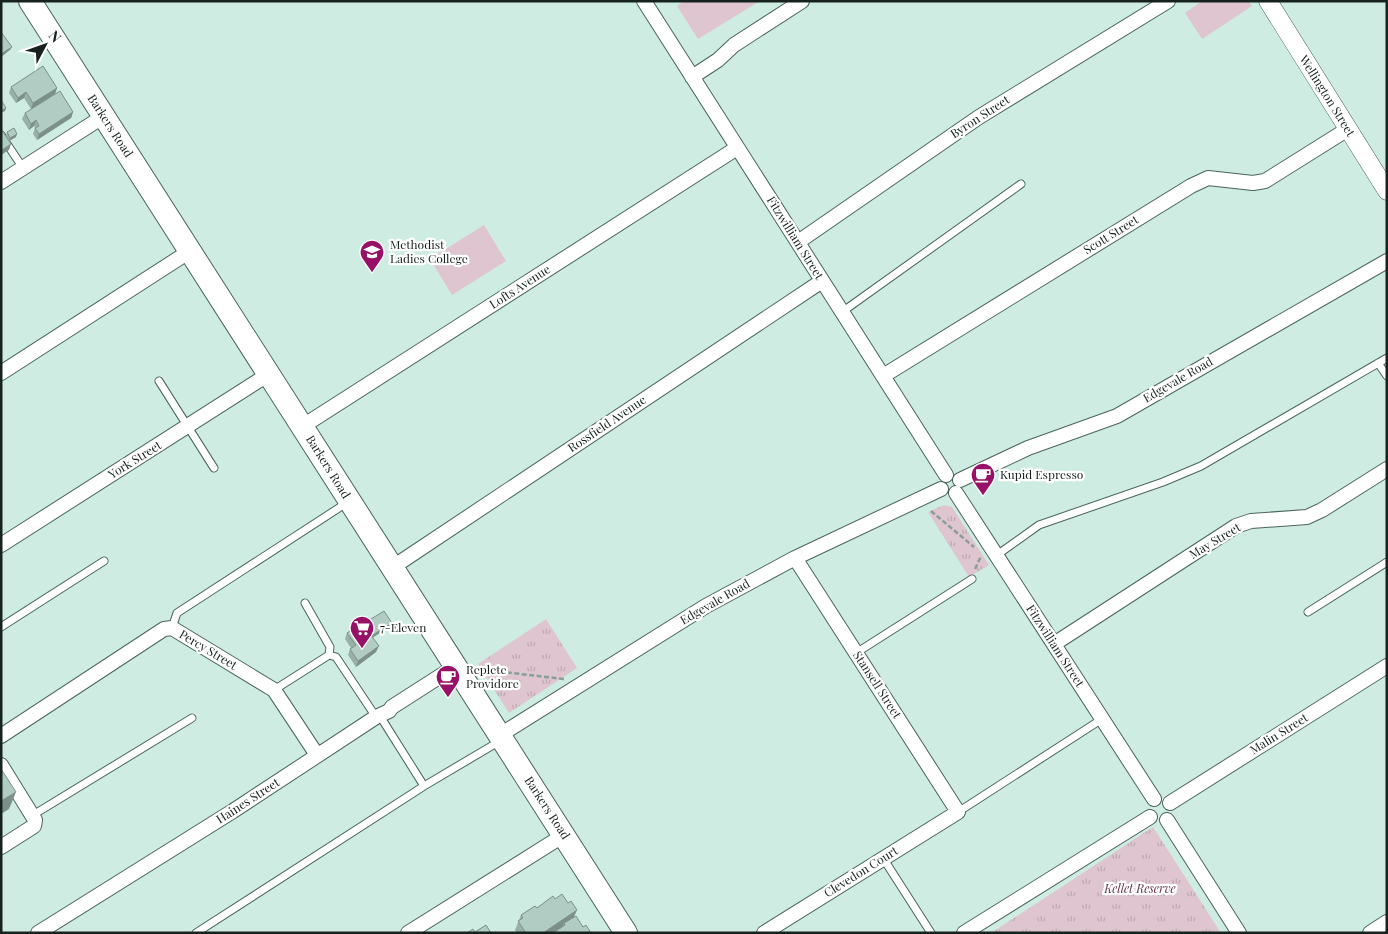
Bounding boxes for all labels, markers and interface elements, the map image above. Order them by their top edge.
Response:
north arrow [20,20,70,70]
text: N [45,26,66,46]
street label: Wellington Street [1296,51,1360,140]
street label: Barkers Road [85,91,137,160]
street label: Byron Street [947,91,1013,141]
street label: Fitzwilliam Street [764,193,828,283]
street label: Scott Street [1080,211,1142,257]
place label: Methodist Ladies College [390,236,468,266]
school or university icon: Methodist Ladies College [359,239,385,273]
street label: Lofts Avenue [486,261,553,312]
street label: Edgevale Road [1140,353,1215,406]
street label: Rossfield Avenue [564,391,649,455]
street label: Barkers Road [303,432,355,501]
street label: York Street [104,436,165,482]
cafe icon: Kupid Espresso [970,462,996,496]
place label: Kupid Espresso [1000,466,1084,482]
street label: May Street [1186,518,1244,562]
street label: Edgevale Road [677,575,752,628]
street label: Fitzwilliam Street [1023,601,1089,690]
supermarket icon: 7-Eleven [349,615,375,649]
place label: 7-Eleven [380,619,426,635]
street label: Percy Street [177,626,241,673]
street label: Stansell Street [850,648,906,722]
place label: Replete Providore [466,661,519,691]
cafe icon: Replete Providore [435,664,461,698]
street label: Malin Street [1246,709,1311,757]
street label: Haines Street [213,773,283,827]
street label: Barkers Road [522,773,574,842]
street label: Clevedon Court [820,842,901,900]
park label: Kellet Reserve [1103,880,1176,896]

